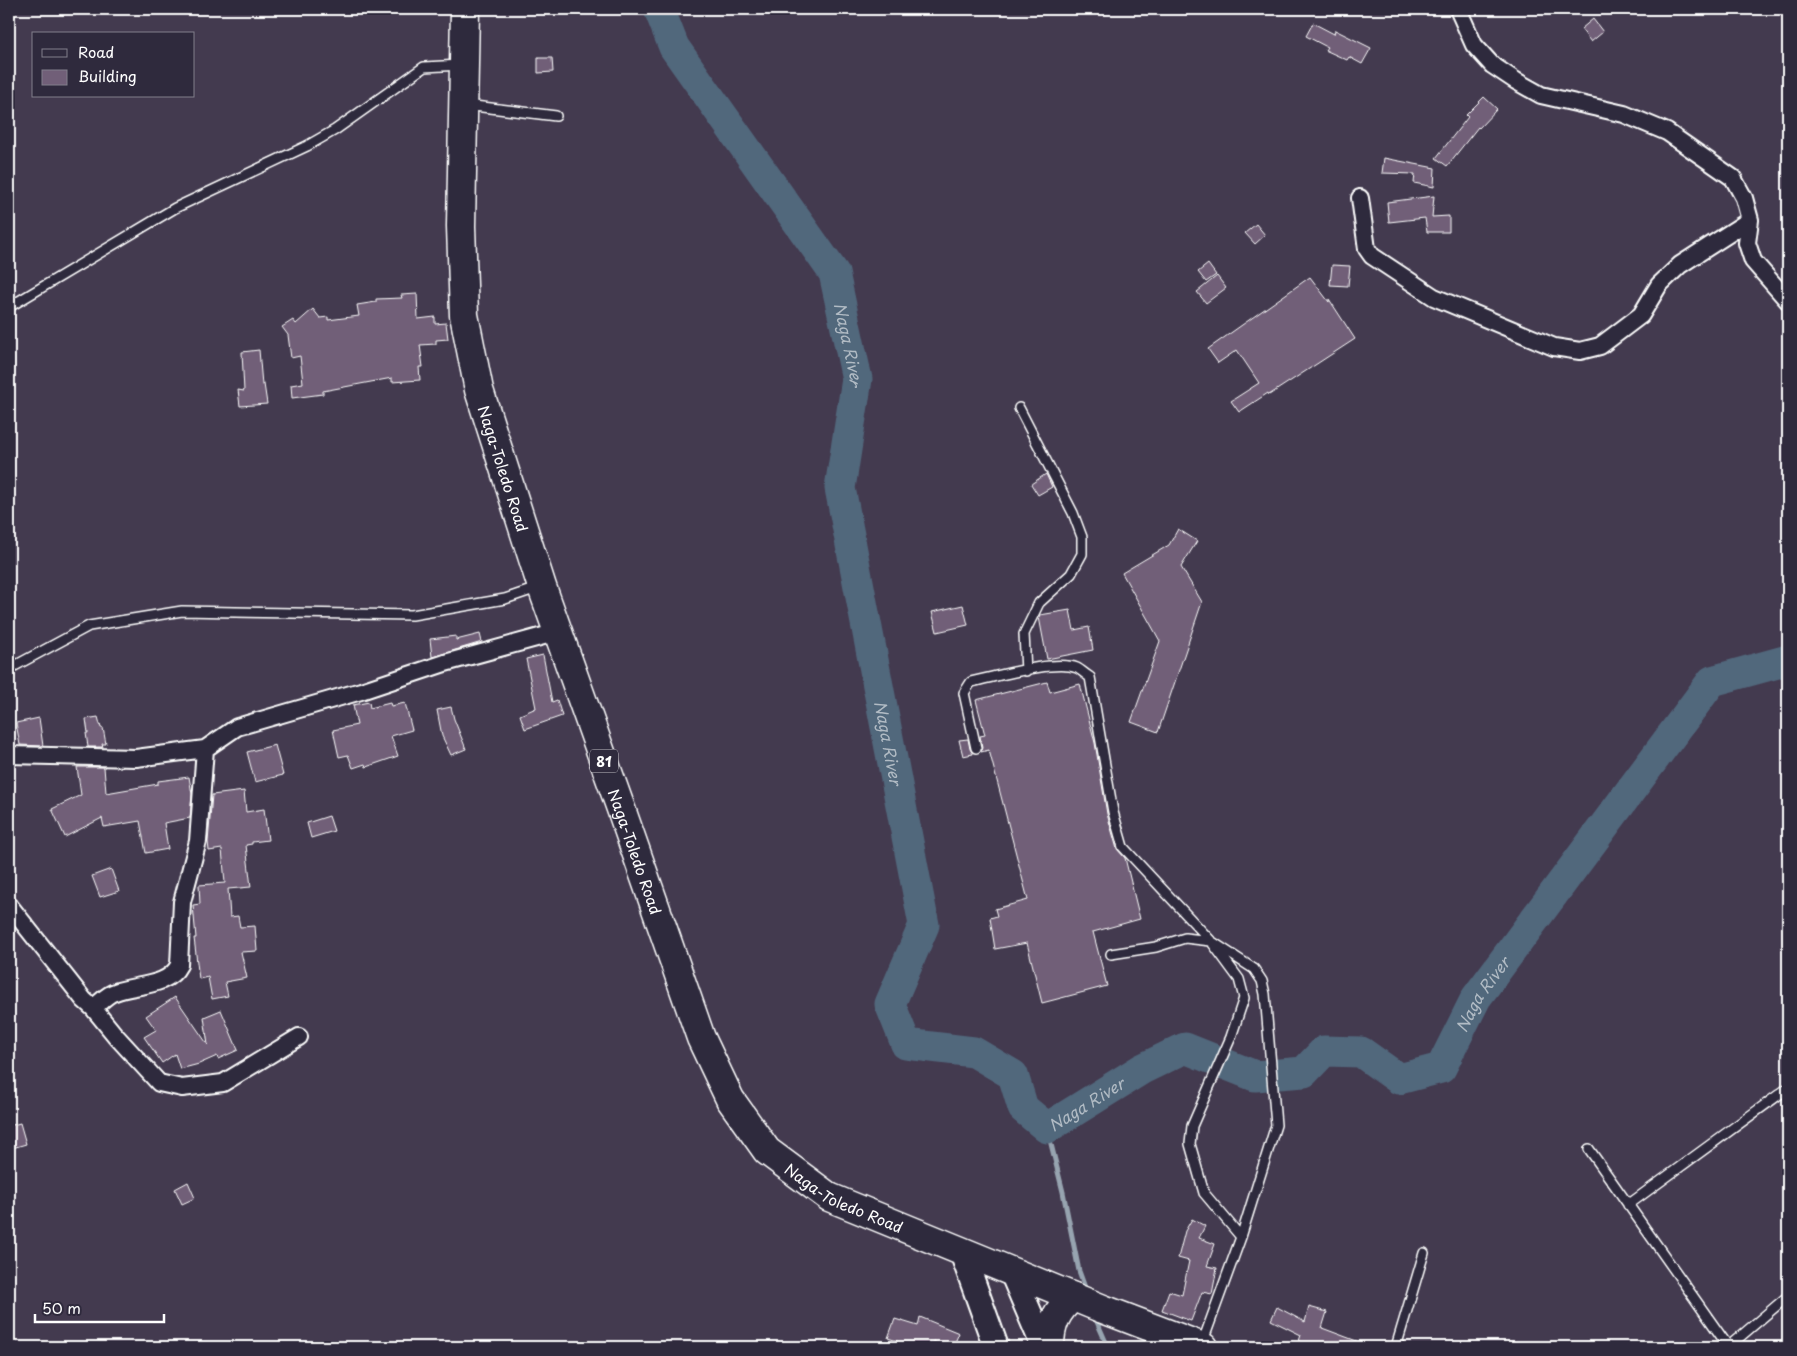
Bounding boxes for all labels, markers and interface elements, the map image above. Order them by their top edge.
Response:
legend [32,32,195,98]
text: Road [78,40,114,63]
text: Building [78,64,137,87]
water label: Naga River [829,300,869,391]
street label: Naga-Toledo Road [473,402,535,535]
water label: Naga River [869,699,909,790]
road number: 81 [590,749,618,772]
street label: Naga-Toledo Road [603,786,668,917]
water label: Naga River [1449,949,1517,1036]
water label: Naga River [1043,1070,1131,1136]
street label: Naga-Toledo Road [780,1157,907,1238]
scale bar [35,1291,164,1323]
text: 50 m [42,1296,81,1319]

